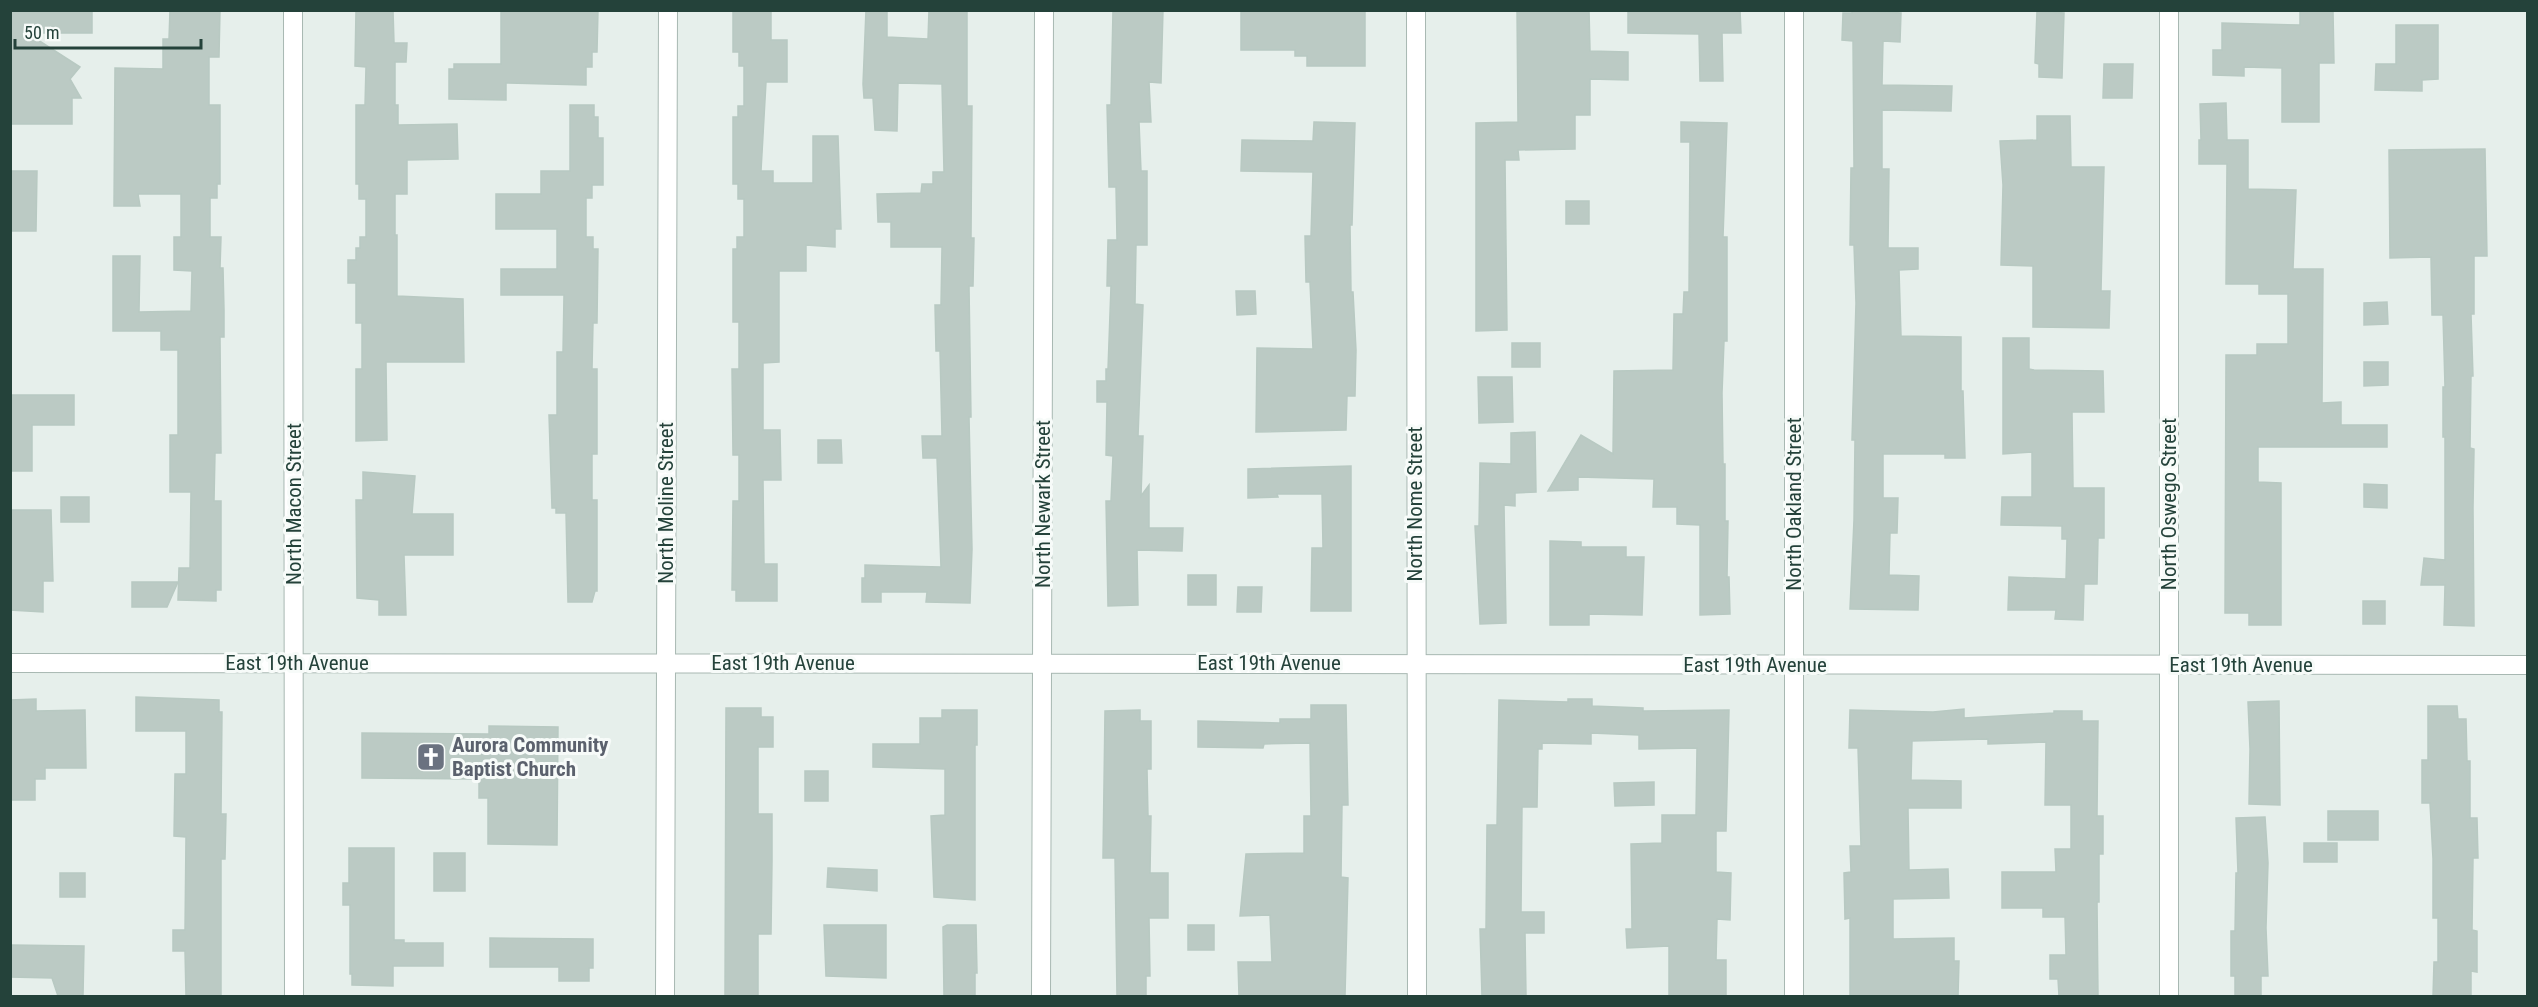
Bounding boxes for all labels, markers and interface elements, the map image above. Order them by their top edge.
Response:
scale bar [15,12,201,50]
text: 50 m [24,22,59,43]
street label: North Oakland Street [1782,417,1806,591]
street label: North Oswego Street [2157,418,2181,590]
street label: North Newark Street [1031,420,1055,588]
street label: North Moline Street [654,422,678,584]
street label: North Macon Street [282,423,306,585]
street label: North Nome Street [1403,427,1427,581]
street label: East 19th Avenue [225,651,369,675]
street label: East 19th Avenue [711,651,855,675]
street label: East 19th Avenue [1197,651,1341,675]
street label: East 19th Avenue [1683,653,1827,677]
street label: East 19th Avenue [2169,653,2313,677]
place label: Aurora Community Baptist Church [452,733,609,781]
church icon: Aurora Community Baptist Church [415,741,447,773]

